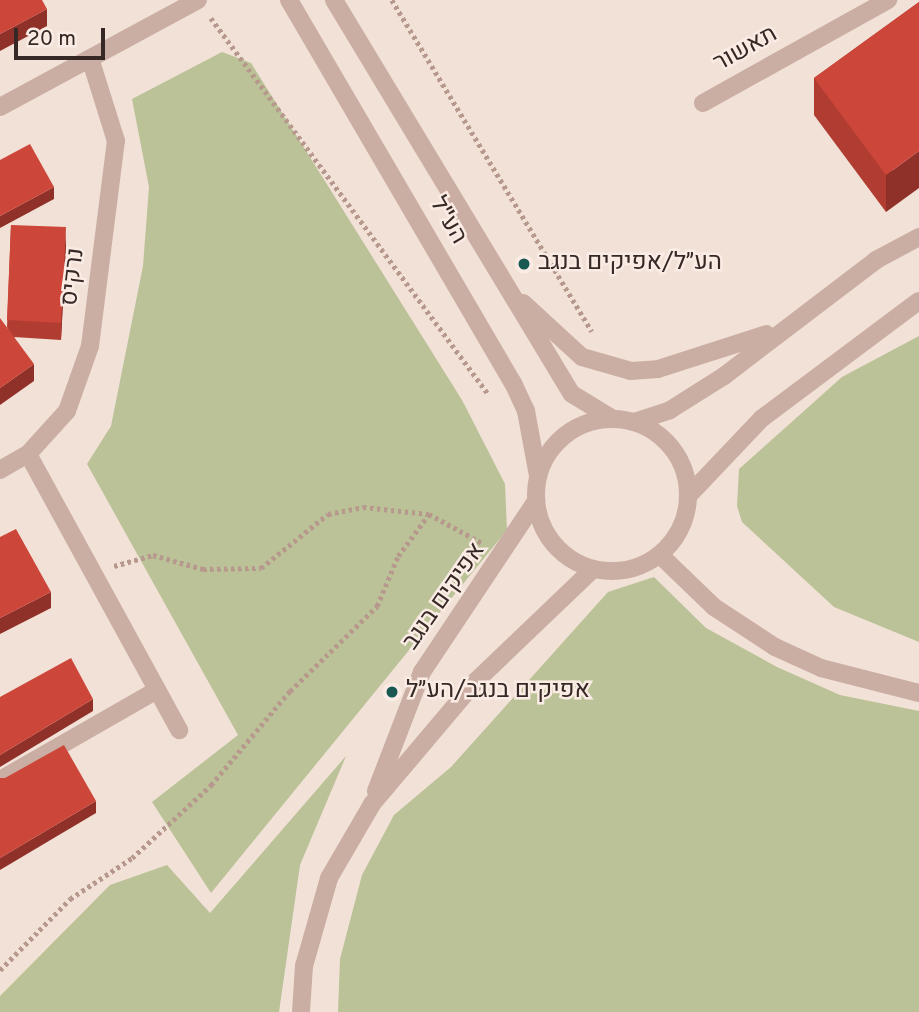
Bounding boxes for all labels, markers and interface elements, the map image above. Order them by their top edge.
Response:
scale bar [18,14,108,58]
street label: תאשור [709,21,783,79]
text: 20 m [27,26,76,53]
street label: הע"ל [422,192,472,250]
street label: נרקיס [56,246,92,308]
place label: הע״ל/אפיקים בנגב [538,250,722,278]
marker: הע״ל/אפיקים בנגב [516,256,532,272]
street label: אפיקים בנגב [398,538,492,656]
place label: אפיקים בנגב/הע״ל [406,678,590,706]
marker: אפיקים בנגב/הע״ל [384,684,400,700]

